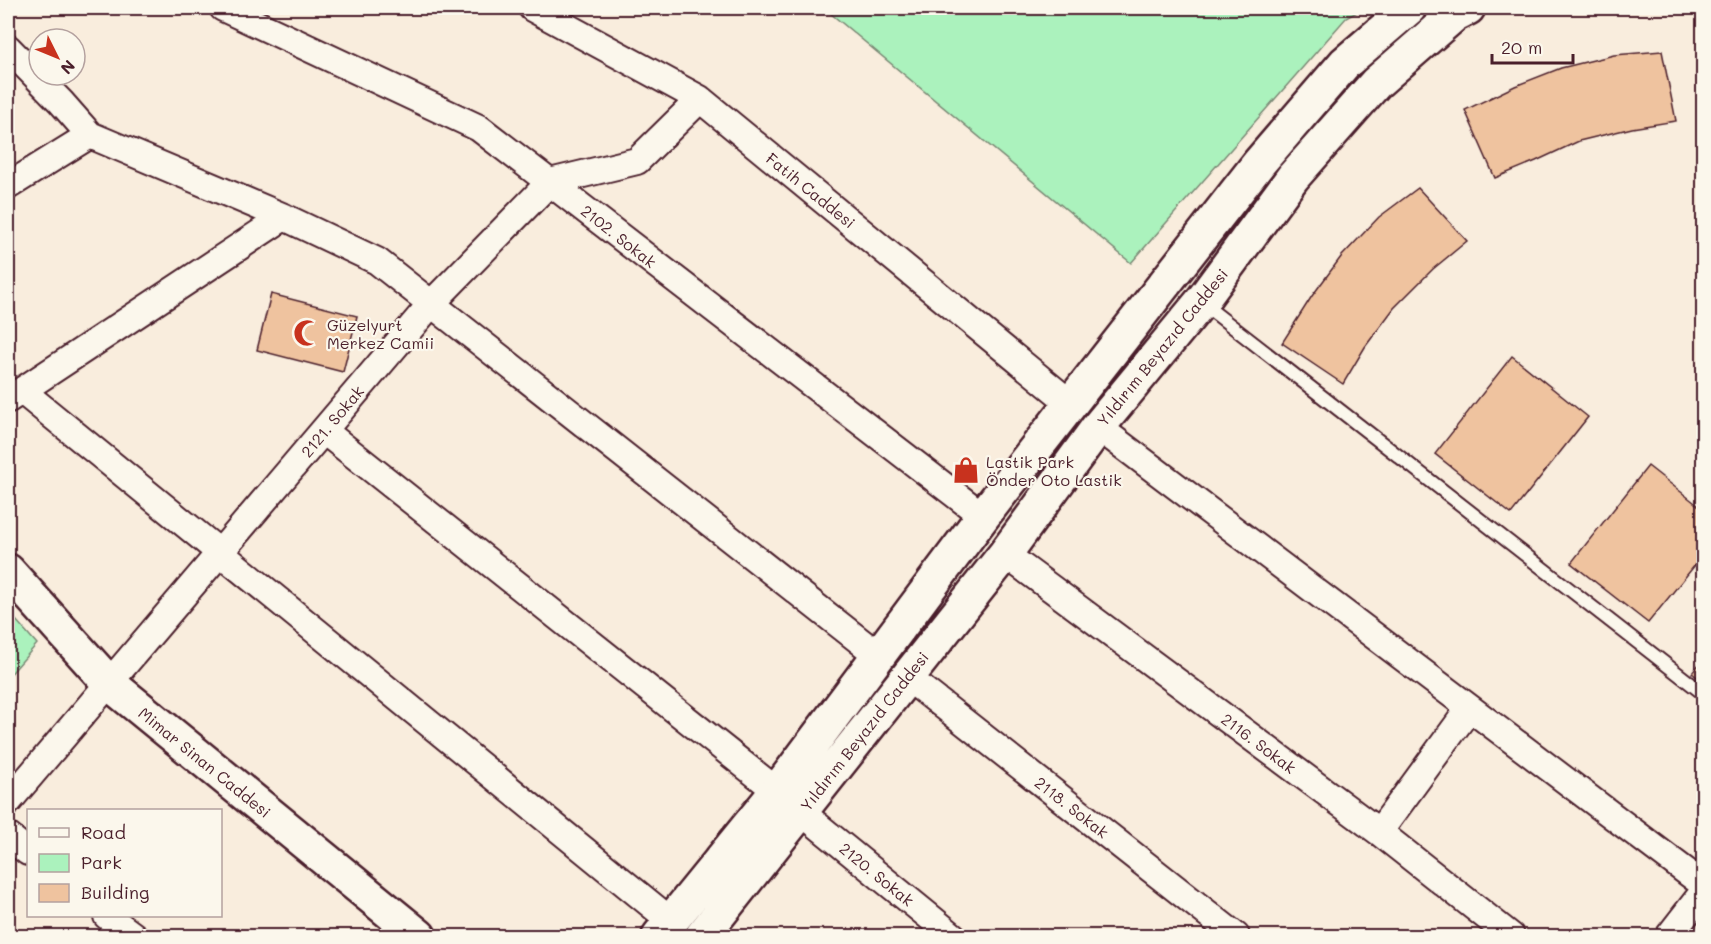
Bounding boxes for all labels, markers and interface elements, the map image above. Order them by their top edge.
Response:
north arrow [27,27,87,87]
scale bar [1492,27,1573,65]
text: 20 m [1501,35,1542,59]
text: N [57,56,80,79]
street label: Fatih Caddesi [762,147,860,233]
street label: 2102. Sokak [577,200,661,272]
street label: Yıldırım Beyazıd Caddesi [1092,264,1232,430]
place label: Güzelyurt Merkez Camii [327,314,434,353]
mosque icon: Güzelyurt Merkez Camii [292,318,322,348]
street label: 2121. Sokak [296,381,368,461]
place label: Lastik Park Önder Oto Lastik [986,451,1122,490]
shop icon: Lastik Park Önder Oto Lastik [951,455,981,485]
street label: Yıldırım Beyazıd Caddesi [795,647,933,815]
street label: Mimar Sinan Caddesi [134,702,276,822]
street label: 2116. Sokak [1217,708,1301,778]
street label: 2118. Sokak [1031,772,1113,842]
legend [27,809,222,917]
text: Road [81,820,126,844]
street label: 2120. Sokak [835,837,919,911]
text: Park [81,850,122,874]
text: Building [81,880,149,904]

